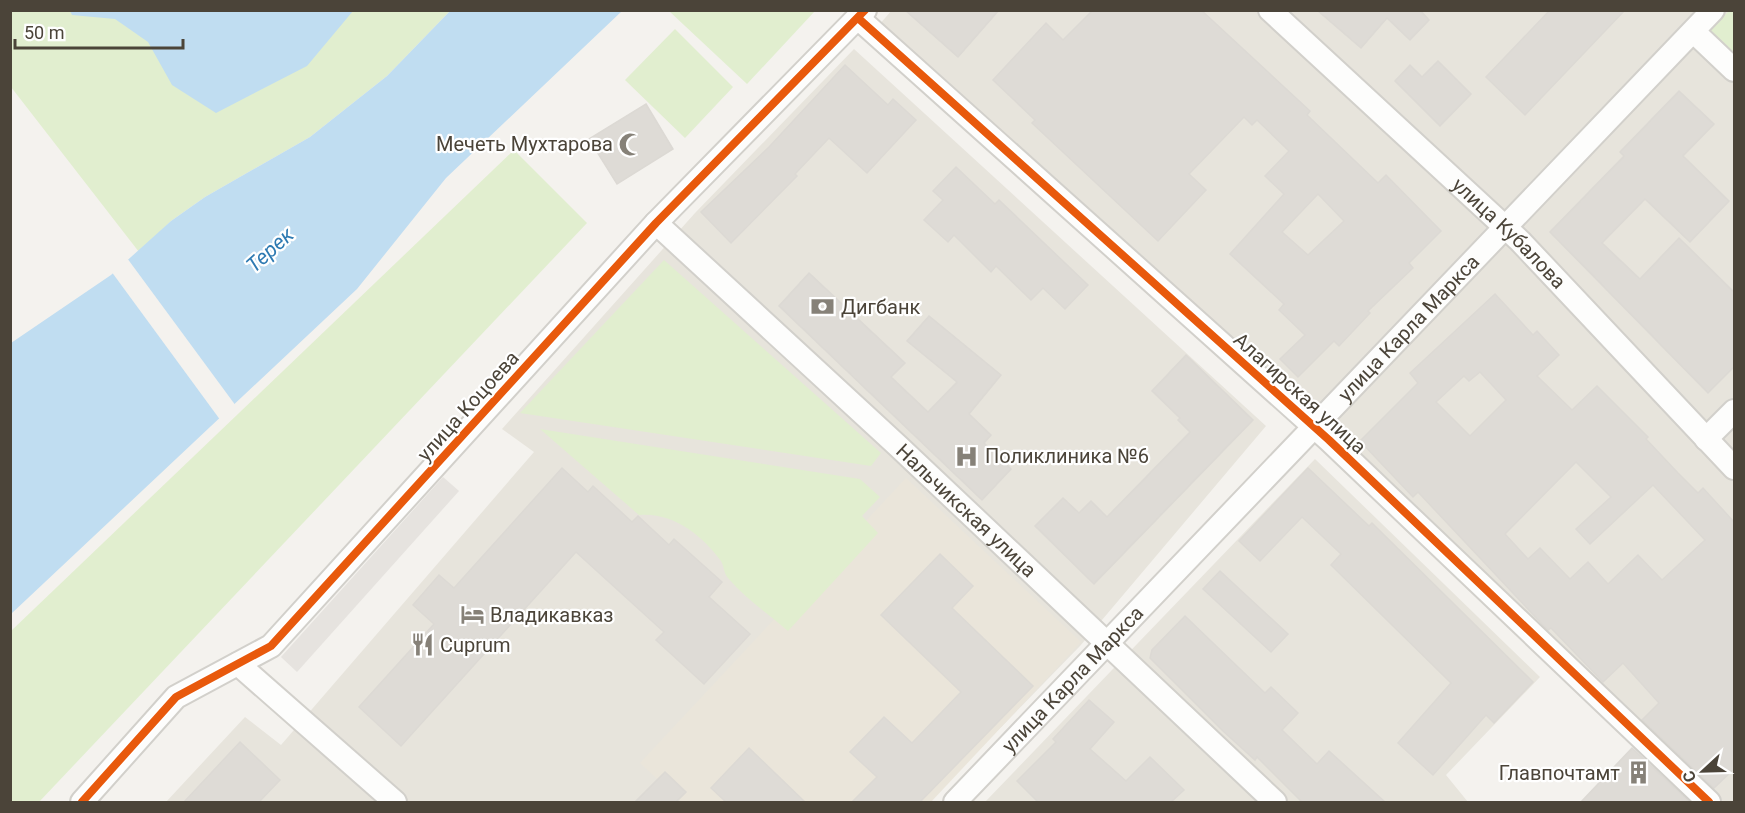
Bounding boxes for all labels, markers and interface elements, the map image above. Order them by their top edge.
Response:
scale bar [15,12,183,50]
text: 50 m [24,22,64,43]
mosque icon: Мечеть Мухтарова [618,131,644,157]
place label: Мечеть Мухтарова [436,132,613,156]
street label: улица Кубалова [1447,173,1571,294]
water label: Терек [241,222,299,277]
street label: улица Карла Маркса [1333,250,1484,406]
bank icon: Дигбанк [810,294,836,320]
place label: Дигбанк [841,295,920,319]
street label: Алагирская улица [1229,327,1371,459]
street label: улица Коцоева [412,346,524,466]
street label: Нальчикская улица [891,439,1041,582]
hospital icon: Поликлиника №6 [954,443,980,469]
place label: Поликлиника №6 [985,444,1149,468]
street label: улица Карла Маркса [997,601,1148,757]
hotel icon: Владикавказ [459,602,485,628]
place label: Владикавказ [490,603,614,627]
restaurant icon: Cuprum [409,632,435,658]
place label: Cuprum [440,633,511,657]
north arrow [1673,741,1733,801]
building icon: Главпочтамт [1625,760,1651,786]
place label: Главпочтамт [1499,761,1620,785]
text: С [1679,768,1700,785]

